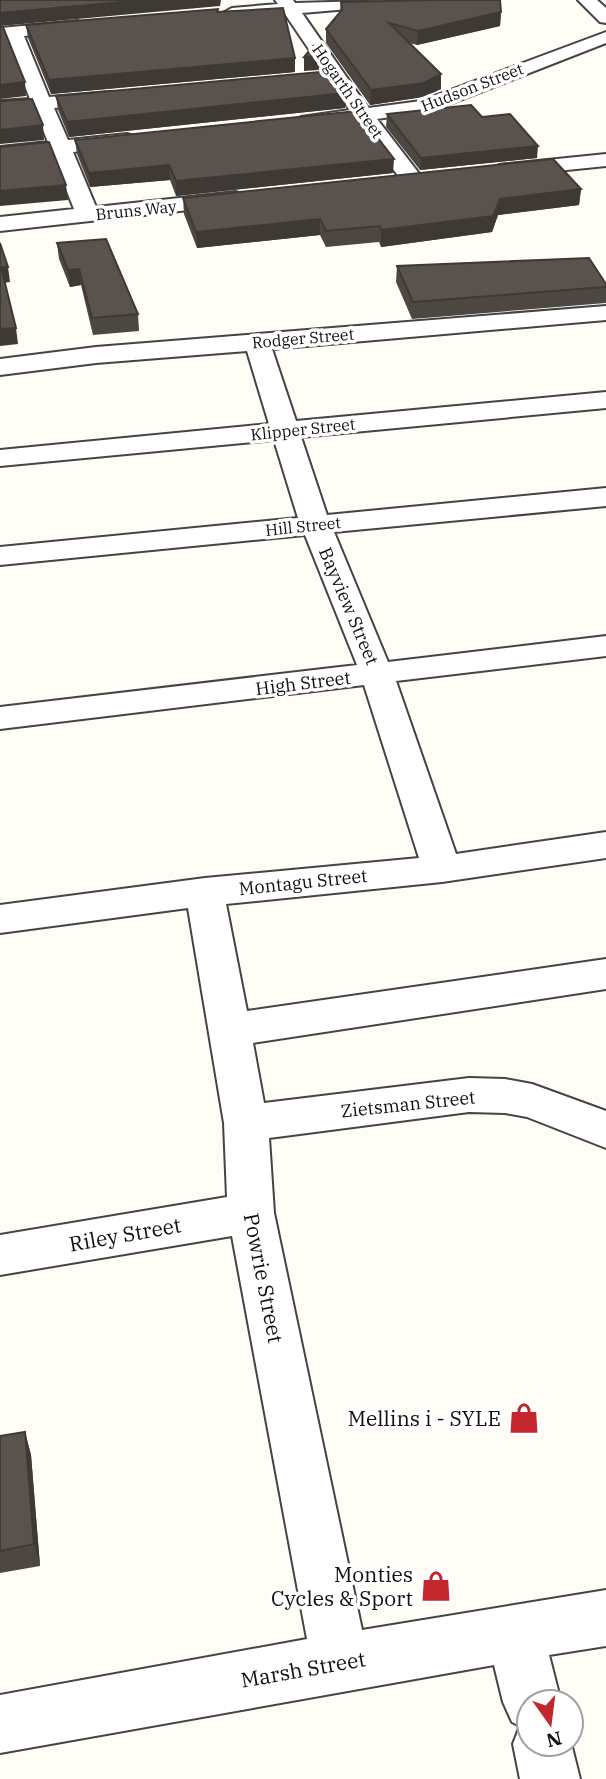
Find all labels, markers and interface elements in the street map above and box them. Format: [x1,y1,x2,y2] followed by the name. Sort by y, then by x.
[308,40,388,142] street label: Hogarth Street
[418,58,526,116] street label: Hudson Street
[94,196,178,224] street label: Bruns Way
[251,324,355,352] street label: Rodger Street
[250,414,357,444] street label: Klipper Street
[264,512,342,540] street label: Hill Street
[314,544,384,668] street label: Bayview Street
[254,666,352,700] street label: High Street
[238,864,368,900] street label: Montagu Street
[340,1085,476,1123] street label: Zietsman Street
[67,1210,183,1258] street label: Riley Street
[238,1211,290,1345] street label: Powrie Street
[507,1401,541,1435] shop icon: Mellins i - SYLE
[348,1404,501,1432] place label: Mellins i - SYLE
[271,1560,413,1612] place label: Monties Cycles & Sport
[419,1569,453,1603] shop icon: Monties Cycles & Sport
[238,1644,368,1694] street label: Marsh Street
[515,1688,585,1758] north arrow
[544,1726,564,1753] text: N

